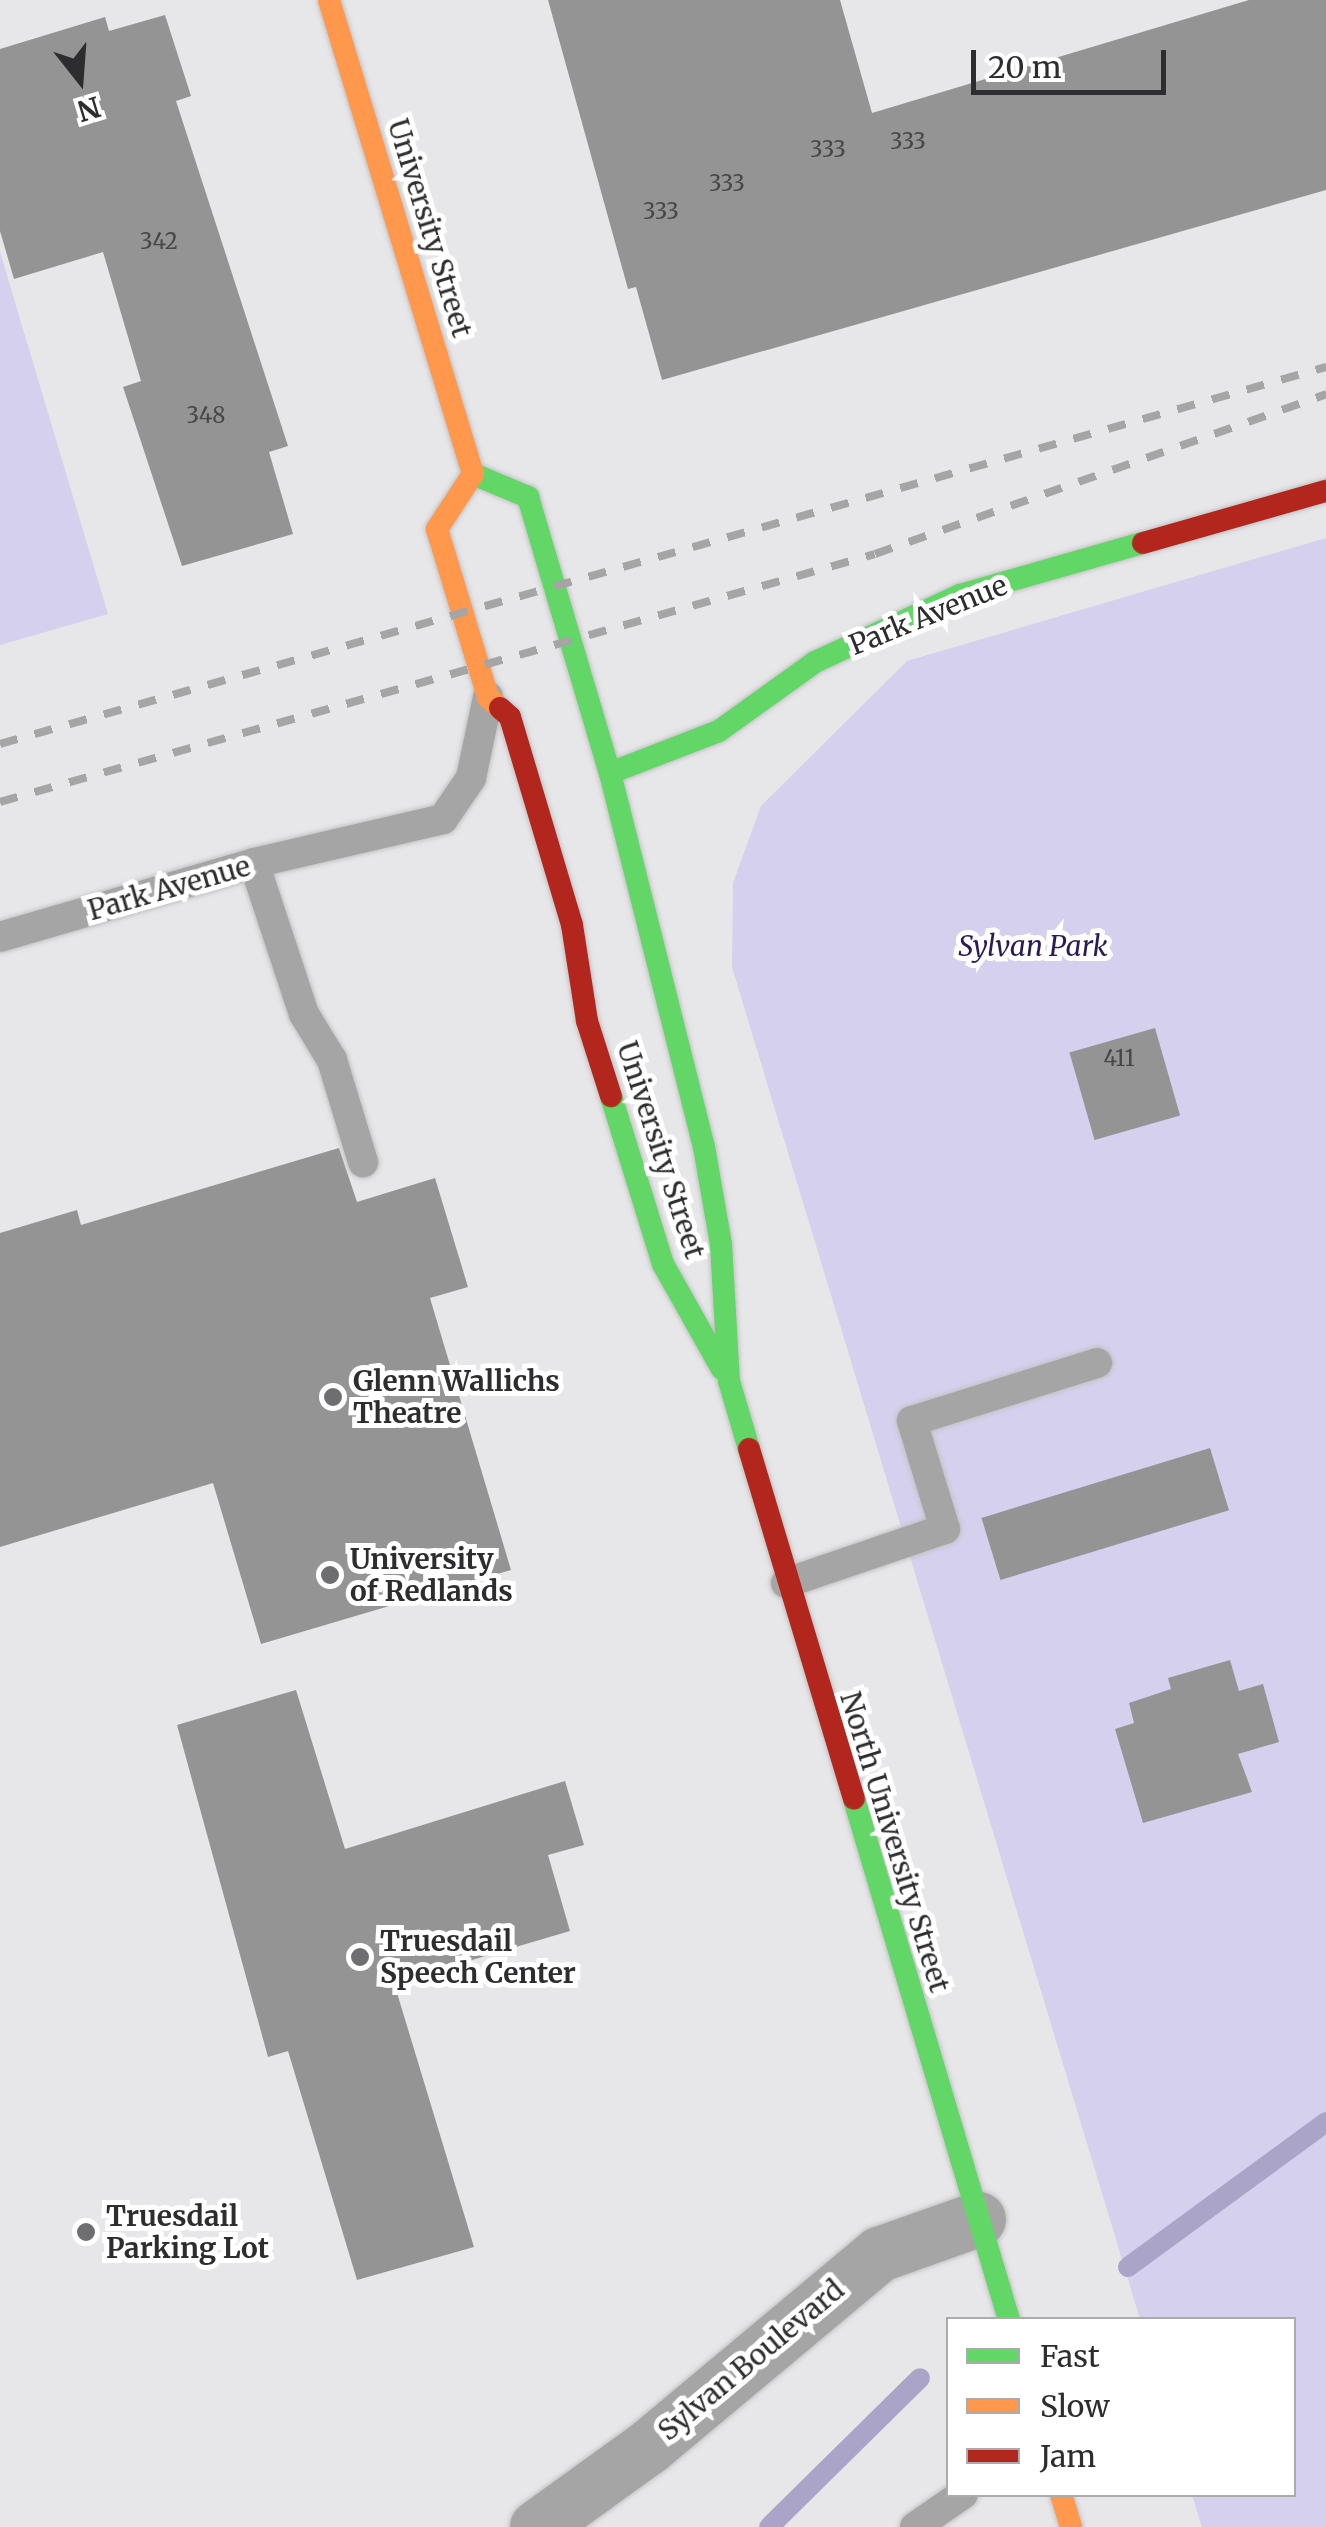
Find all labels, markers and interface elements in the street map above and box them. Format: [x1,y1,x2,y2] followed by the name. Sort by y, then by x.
[30,30,130,130] north arrow
[976,30,1171,92] scale bar
[988,48,1061,86] text: 20 m
[73,88,105,129] text: N
[381,115,479,341] street label: University Street
[890,129,926,155] house number: 333
[810,137,846,163] house number: 333
[709,171,745,197] house number: 333
[643,199,679,225] house number: 333
[140,229,178,255] house number: 342
[187,403,225,429] house number: 348
[844,568,1012,662] street label: Park Avenue
[84,849,254,927] street label: Park Avenue
[958,929,1108,963] park label: Sylvan Park
[610,1037,712,1263] street label: University Street
[1103,1046,1135,1072] house number: 411
[353,1364,560,1430] place label: Glenn Wallichs Theatre
[322,1386,344,1408] marker: Glenn Wallichs Theatre
[350,1542,513,1608] place label: University of Redlands
[319,1564,341,1586] marker: University of Redlands
[833,1688,957,1996] street label: North University Street
[380,1924,576,1990] place label: Truesdail Speech Center
[349,1946,371,1968] marker: Truesdail Speech Center
[106,2199,269,2265] place label: Truesdail Parking Lot
[75,2221,97,2243] marker: Truesdail Parking Lot
[651,2273,851,2447] street label: Sylvan Boulevard
[946,2317,1296,2497] legend
[1040,2337,1100,2375] text: Fast
[1040,2387,1110,2425] text: Slow
[1040,2437,1096,2475] text: Jam

